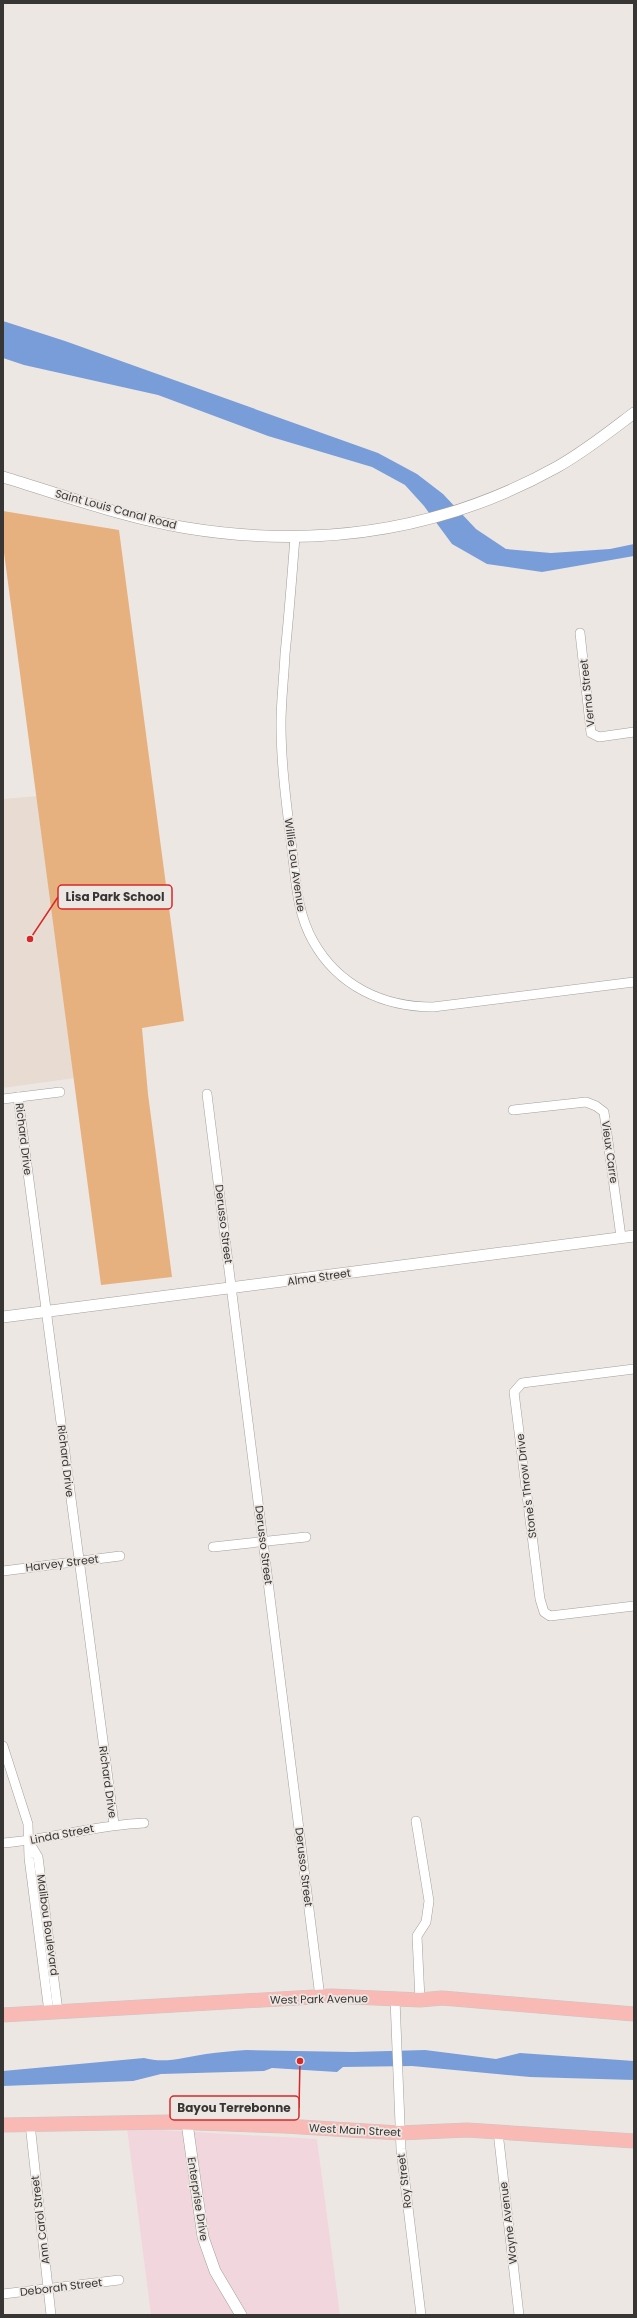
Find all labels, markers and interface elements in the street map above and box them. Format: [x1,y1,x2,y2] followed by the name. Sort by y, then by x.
[53,485,179,533] street label: Saint Louis Canal Road
[575,658,599,728] street label: Verna Street
[281,817,310,913] street label: Willie Lou Avenue
[58,885,172,909] callout: Lisa Park School
[66,888,164,905] text: Lisa Park School
[12,1102,36,1176] street label: Richard Drive
[598,1120,622,1185] street label: Vieux Carre
[211,1184,237,1264] street label: Derusso Street
[286,1265,352,1289] street label: Alma Street
[54,1424,78,1498] street label: Richard Drive
[512,1433,540,1539] street label: Stone's Throw Drive
[251,1505,277,1585] street label: Derusso Street
[25,1551,99,1575] street label: Harvey Street
[95,1745,121,1819] street label: Richard Drive
[29,1820,95,1848] street label: Linda Street
[291,1827,317,1907] street label: Derusso Street
[33,1873,63,1977] street label: Malibou Boulevard
[270,1990,368,2008] street label: West Park Avenue
[170,2096,299,2120] callout: Bayou Terrebonne
[177,2099,291,2116] text: Bayou Terrebonne
[309,2120,401,2140] street label: West Main Street
[393,2153,415,2209] street label: Roy Street
[183,2156,213,2242] street label: Enterprise Drive
[27,2175,53,2265] street label: Ann Carol Street
[495,2181,521,2265] street label: Wayne Avenue
[19,2274,103,2300] street label: Deborah Street

